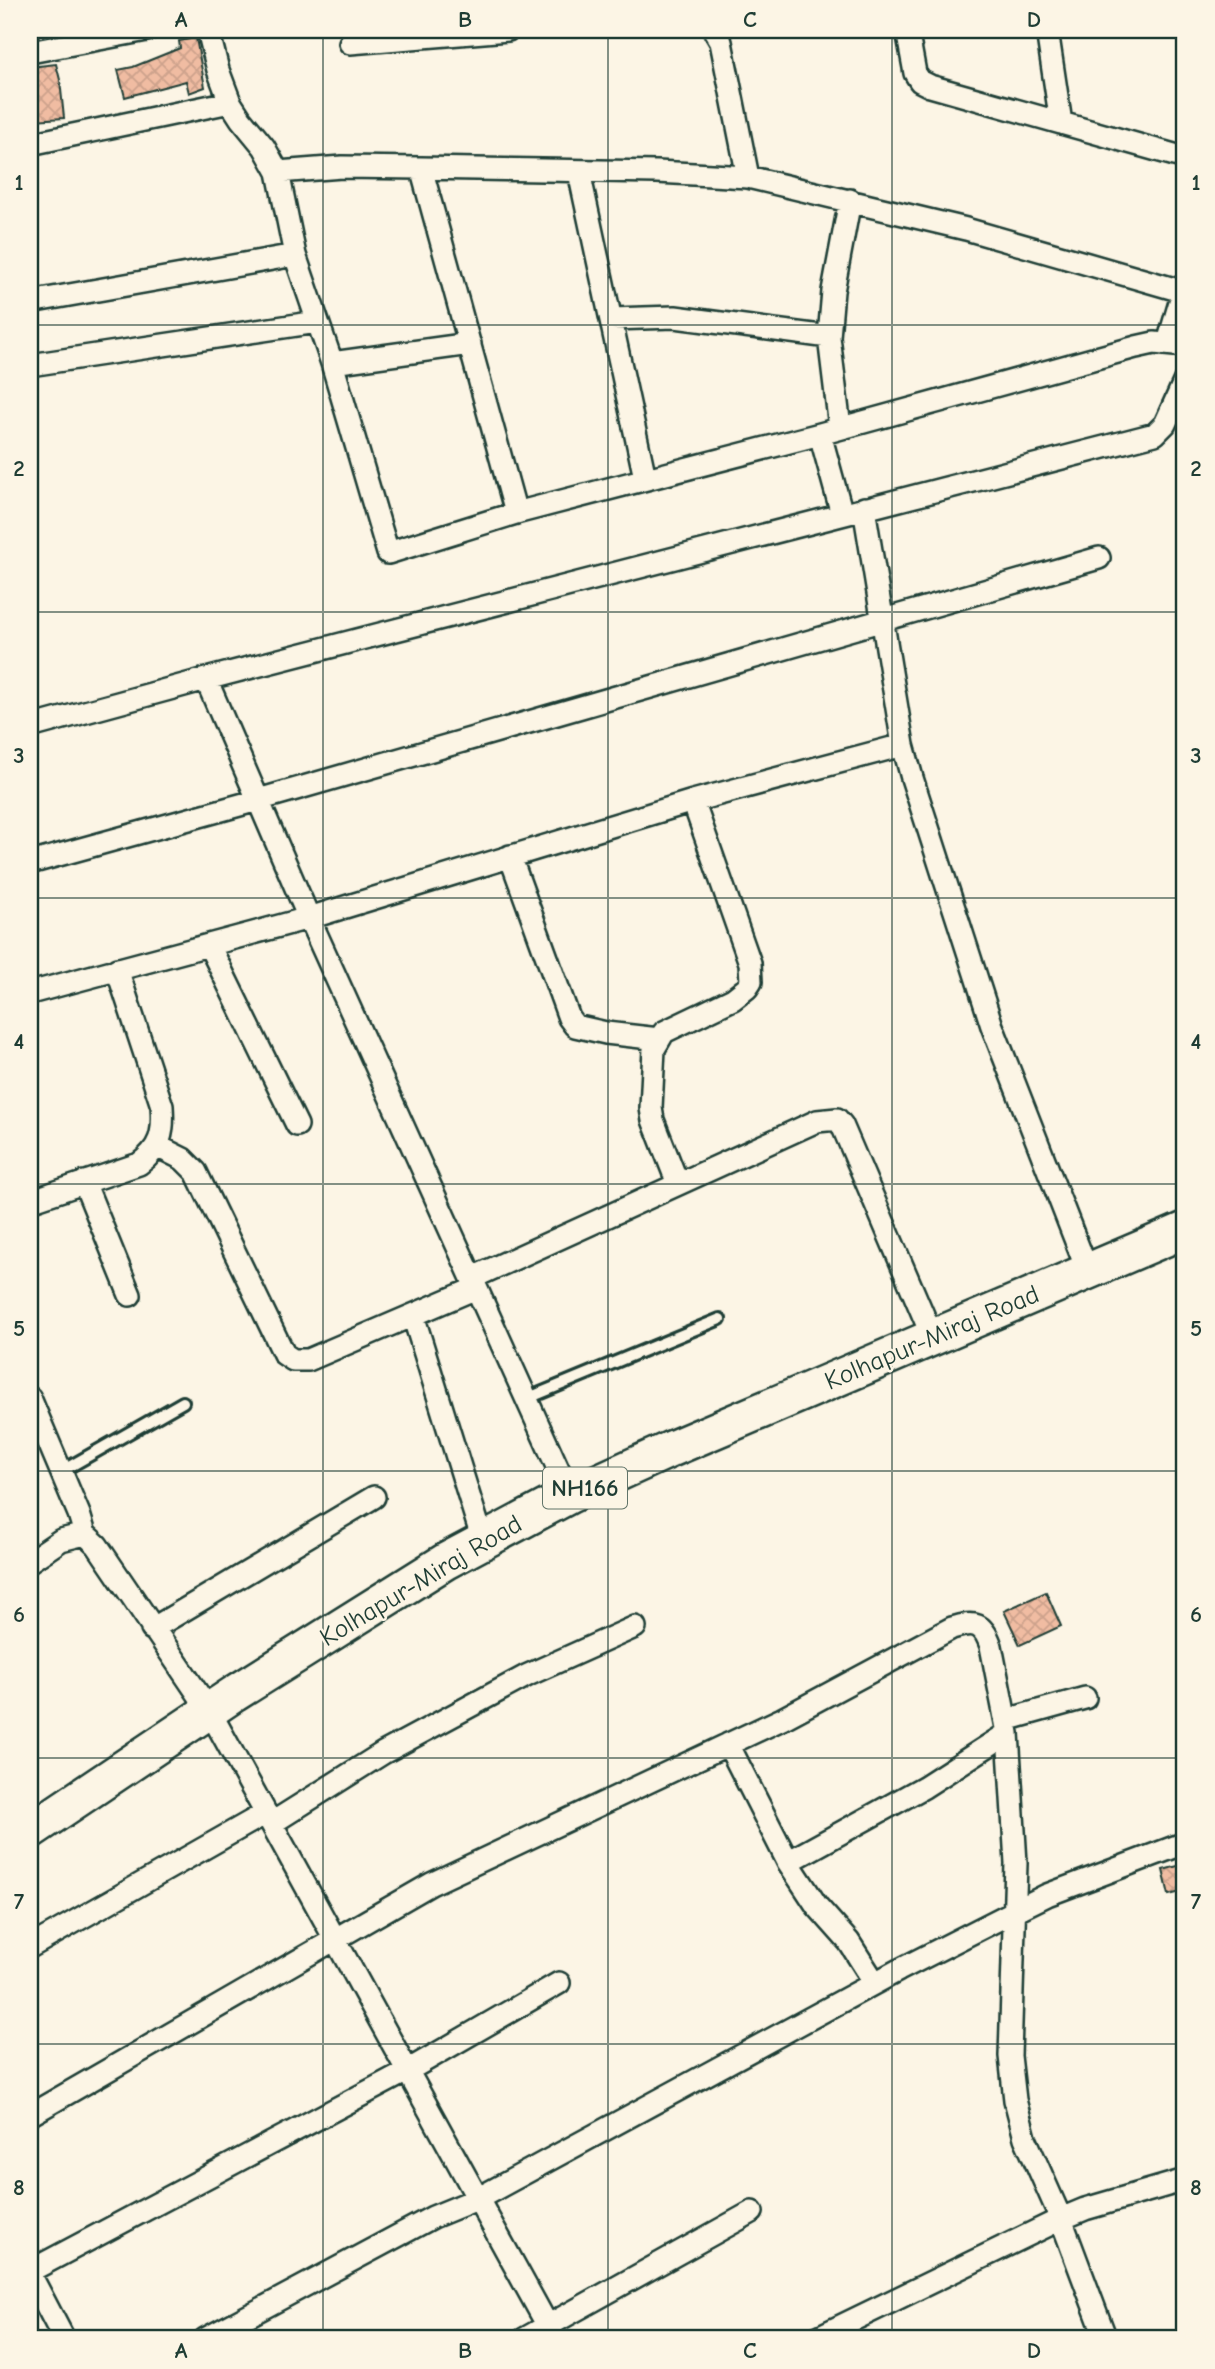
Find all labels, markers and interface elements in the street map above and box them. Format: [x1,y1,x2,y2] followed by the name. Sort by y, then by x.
[175,6,188,33] text: A
[458,6,472,33] text: B
[743,6,757,33] text: C
[1027,6,1041,33] text: D
[14,169,24,196] text: 1
[1191,169,1201,196] text: 1
[13,455,25,482] text: 2
[1190,455,1202,482] text: 2
[13,742,25,769] text: 3
[1190,742,1202,769] text: 3
[14,1028,25,1055] text: 4
[1191,1028,1202,1055] text: 4
[820,1279,1044,1397] street label: Kolhapur-Miraj Road
[13,1315,25,1342] text: 5
[1190,1315,1202,1342] text: 5
[543,1468,627,1508] road number: NH166
[315,1509,527,1653] street label: Kolhapur-Miraj Road
[13,1601,25,1628] text: 6
[1190,1601,1202,1628] text: 6
[14,1888,25,1915] text: 7
[1191,1888,1202,1915] text: 7
[13,2174,25,2201] text: 8
[1190,2174,1202,2201] text: 8
[175,2337,188,2364] text: A
[458,2337,472,2364] text: B
[743,2337,757,2364] text: C
[1027,2337,1041,2364] text: D

